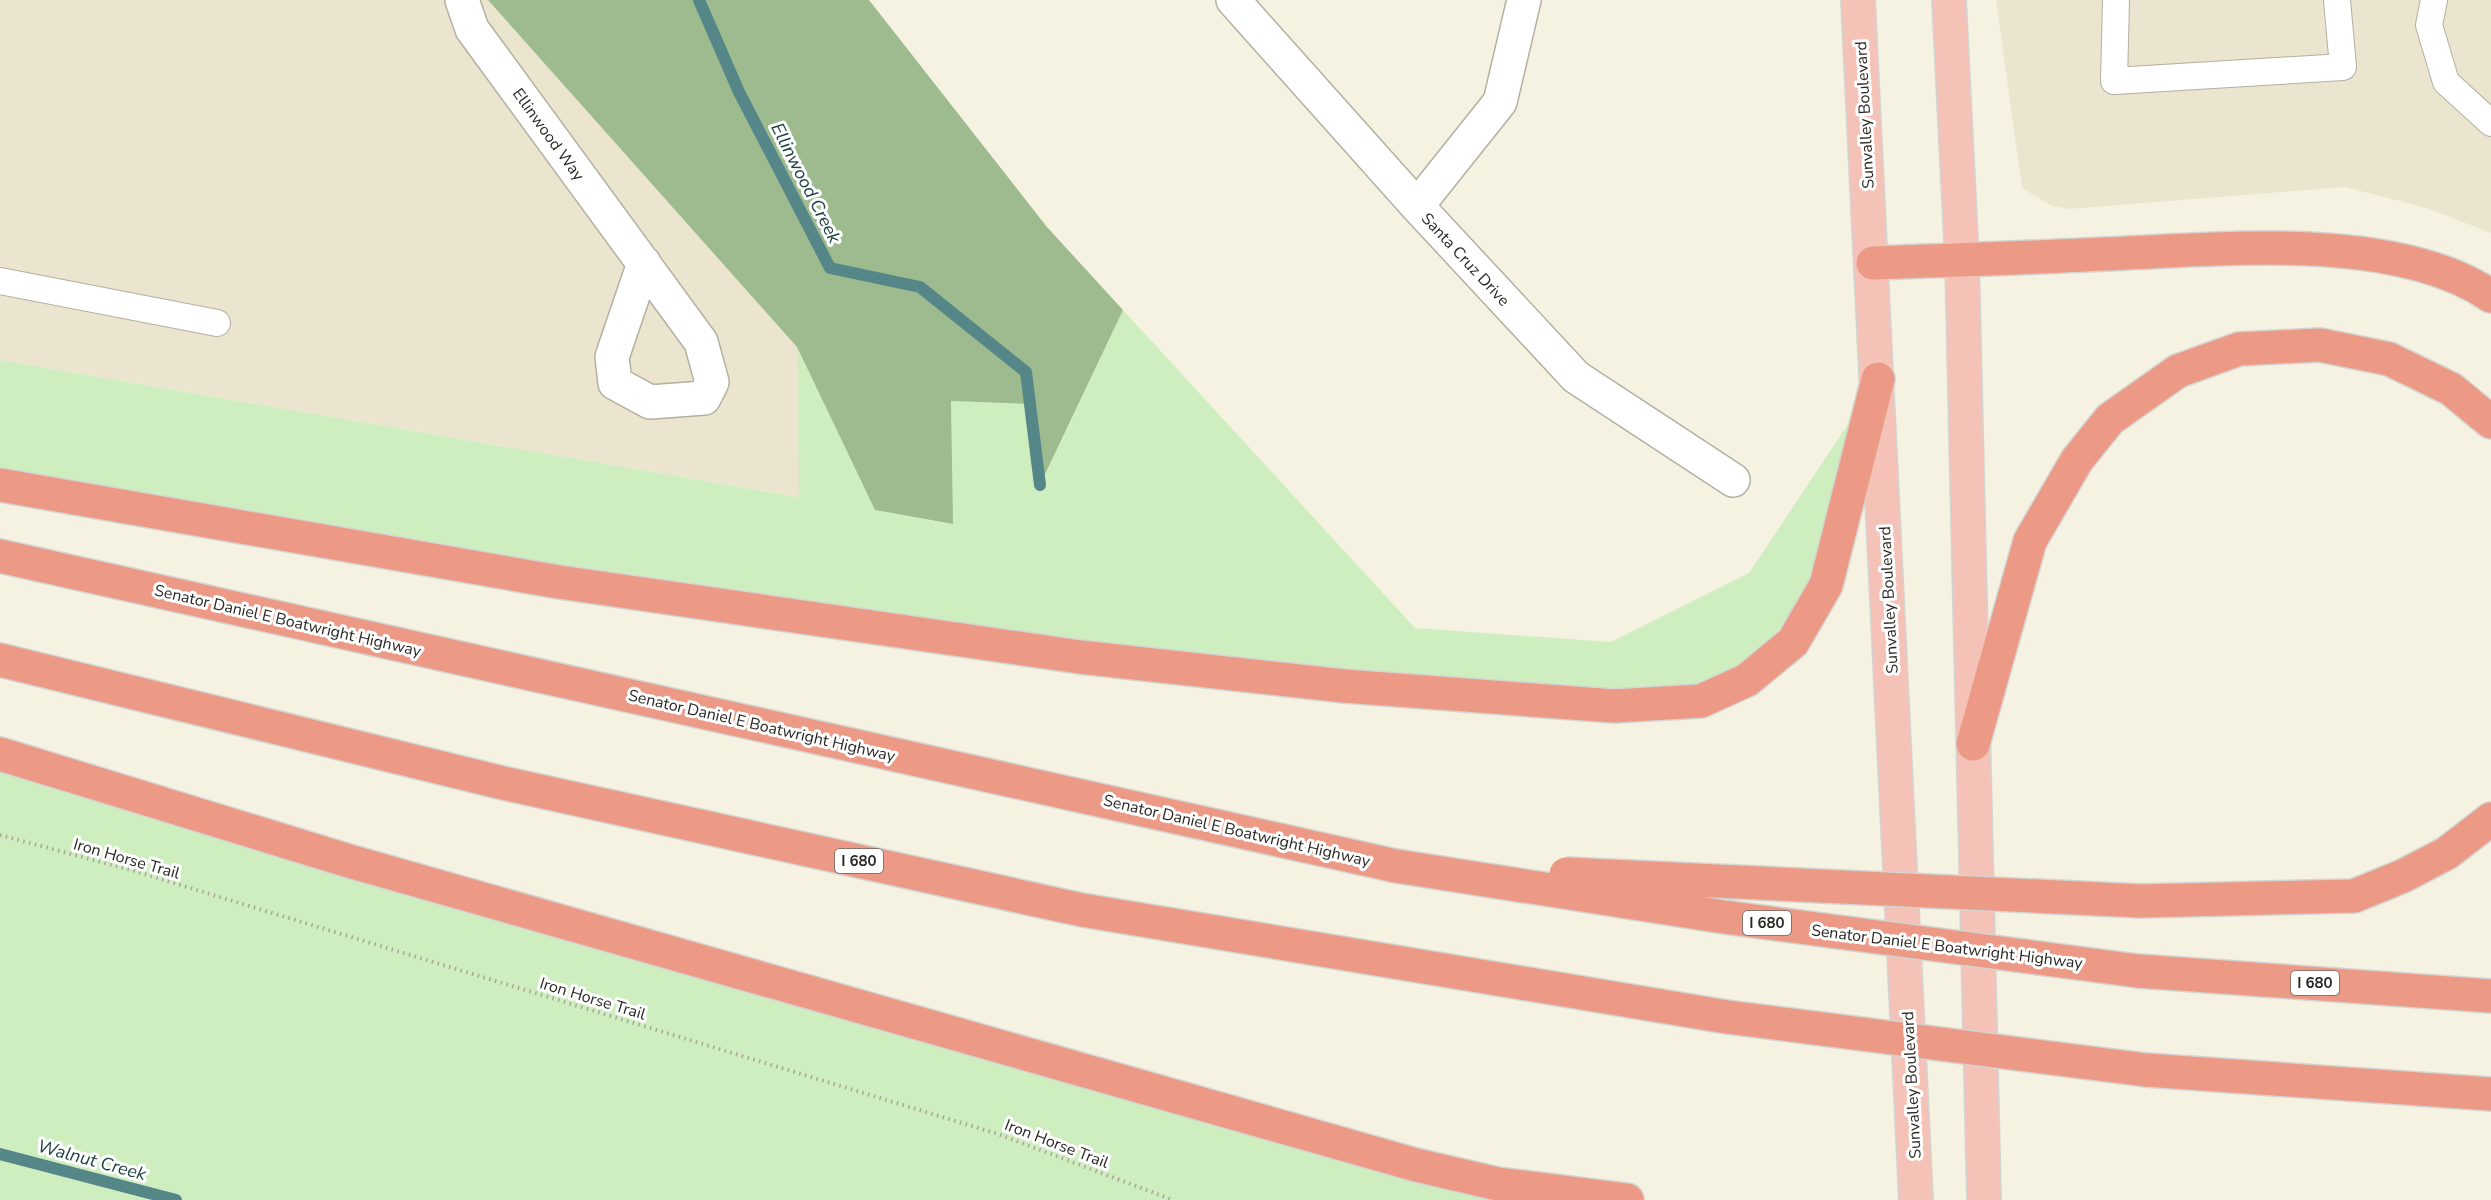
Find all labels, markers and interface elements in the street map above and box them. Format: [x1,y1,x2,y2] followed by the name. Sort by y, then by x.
[1850,41,1880,189] street label: Sunvalley Boulevard
[507,84,590,186] street label: Ellinwood Way
[765,119,847,248] water label: Ellinwood Creek
[1416,208,1514,311] street label: Santa Cruz Drive
[1874,526,1904,674] street label: Sunvalley Boulevard
[152,580,424,663] street label: Senator Daniel E Boatwright Highway
[626,685,898,768] street label: Senator Daniel E Boatwright Highway
[1101,790,1373,873] street label: Senator Daniel E Boatwright Highway
[71,833,183,885] street label: Iron Horse Trail
[835,849,883,873] road number: I 680
[1743,911,1791,935] road number: I 680
[1810,919,2085,975] street label: Senator Daniel E Boatwright Highway
[2291,971,2339,995] road number: I 680
[537,972,649,1026] street label: Iron Horse Trail
[1897,1011,1927,1159] street label: Sunvalley Boulevard
[1001,1114,1112,1174] street label: Iron Horse Trail
[35,1134,150,1186] water label: Walnut Creek

